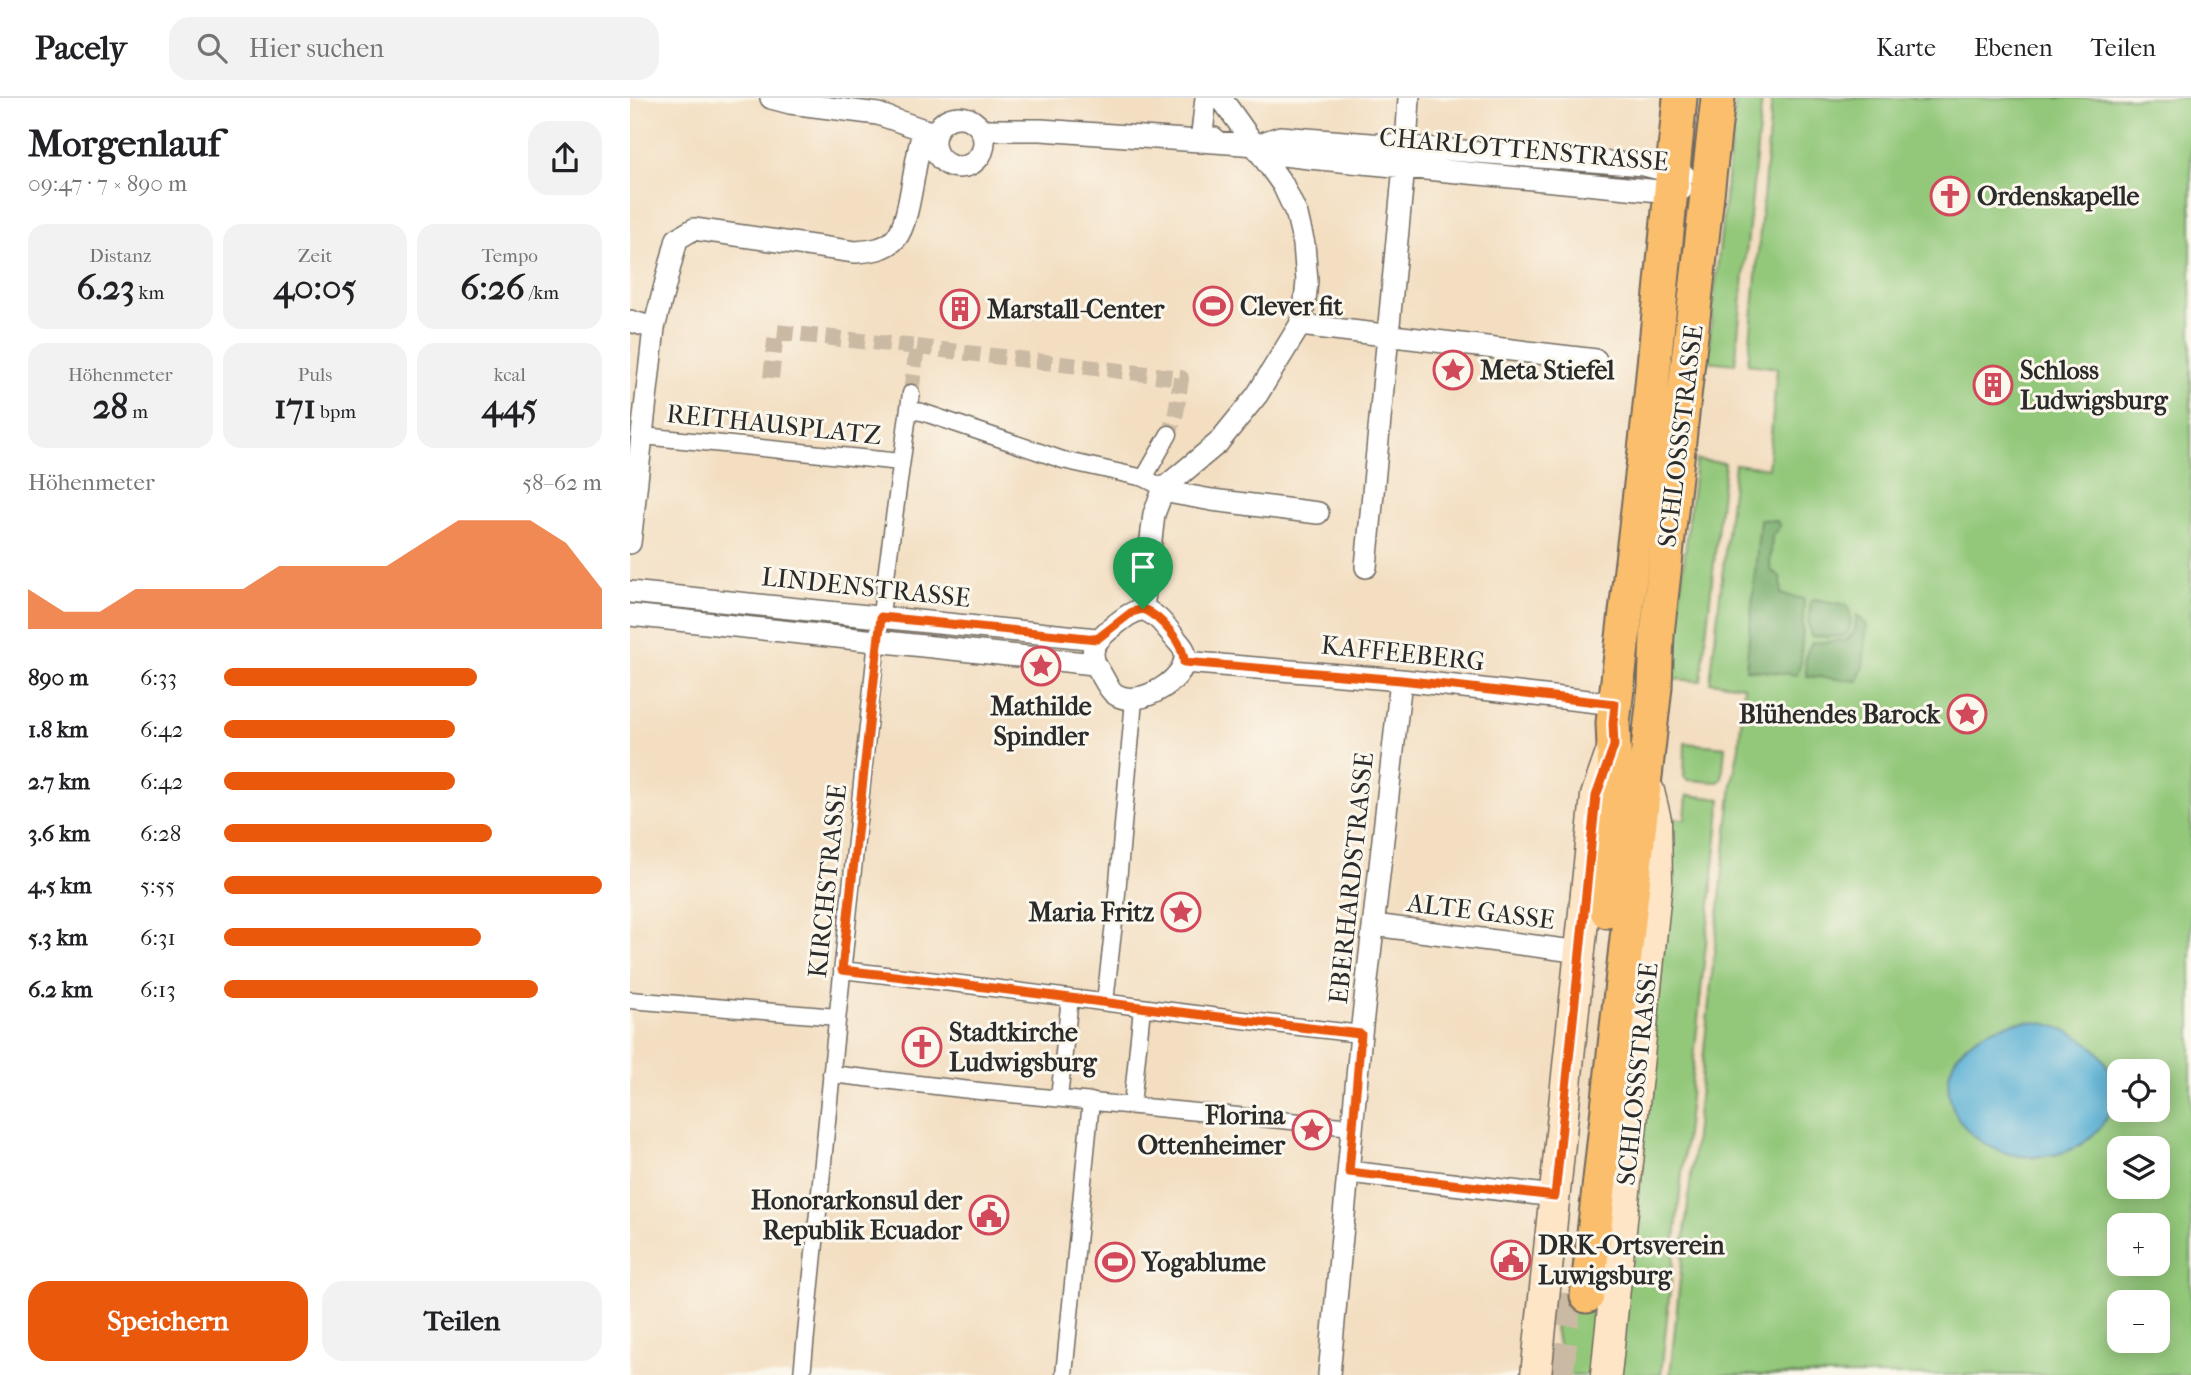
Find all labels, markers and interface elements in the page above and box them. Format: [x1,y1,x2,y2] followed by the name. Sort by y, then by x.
[169,17,659,80] search box
[35,29,127,68] text: Pacely
[193,29,231,67] icon: search
[249,33,384,64] text: Hier suchen
[1876,34,1936,62] text: Karte
[1974,34,2053,62] text: Ebenen
[2091,34,2156,62] text: Teilen
[28,121,221,166] text: Morgenlauf
[528,121,602,195] button: share
[1378,121,1670,178] street label: CHARLOTTENSTRASSE
[28,170,187,197] text: 09:47 · 7 × 890 m
[1929,175,1971,217] church icon: Ordenskapelle
[1977,181,2139,212] place label: Ordenskapelle
[89,245,151,267] text: Distanz
[298,245,332,267] text: Zeit
[481,245,538,267] text: Tempo
[76,267,135,308] text: 6.23
[274,267,356,308] text: 40:05
[460,267,525,308] text: 6:26
[135,282,164,304] text: km
[525,282,559,304] text: /km
[1192,285,1234,327] sports icon: Clever fit
[939,288,981,330] building icon: Marstall-Center
[1240,291,1344,322] place label: Clever fit
[987,294,1165,325] place label: Marstall-Center
[1651,323,1710,549] street label: SCHLOSSSTRASSE
[1432,349,1474,391] place icon: Meta Stiefel
[1480,355,1615,386] place label: Meta Stiefel
[2020,355,2169,416] place label: Schloss Ludwigsburg
[68,364,173,386] text: Höhenmeter
[298,364,332,386] text: Puls
[494,364,526,386] text: kcal
[1972,364,2014,406] building icon: Schloss Ludwigsburg
[93,386,128,427] text: 28
[274,386,316,427] text: 171
[482,386,538,427] text: 445
[665,398,883,451] street label: REITHAUSPLATZ
[128,401,148,423] text: m
[316,401,356,423] text: bpm
[28,469,155,496] text: Höhenmeter
[522,469,602,496] text: 58–62 m
[1113,537,1173,609] pin
[1124,548,1162,586] icon: arrive
[760,561,972,614] street label: LINDENSTRASSE
[1320,629,1486,678] street label: KAFFEEBERG
[1020,645,1062,687] place icon: Mathilde Spindler
[28,664,88,691] text: 890 m
[140,664,177,691] text: 6:33
[990,691,1092,752] place label: Mathilde Spindler
[1946,693,1988,735] place icon: Blühendes Barock
[1739,699,1942,730] place label: Blühendes Barock
[28,716,88,743] text: 1.8 km
[140,716,183,743] text: 6:42
[1323,751,1380,1005] street label: EBERHARDSTRASSE
[28,768,90,795] text: 2.7 km
[140,768,183,795] text: 6:42
[802,783,853,979] street label: KIRCHSTRASSE
[28,820,90,847] text: 3.6 km
[140,820,181,847] text: 6:28
[28,872,92,899] text: 4.5 km
[140,872,175,899] text: 5:55
[1404,887,1557,936] street label: ALTE GASSE
[1160,891,1202,933] place icon: Maria Fritz
[1029,897,1154,928] place label: Maria Fritz
[28,924,88,951] text: 5.3 km
[140,924,176,951] text: 6:31
[1610,961,1665,1187] street label: SCHLOSSSTRASSE
[28,976,93,1003] text: 6.2 km
[140,976,176,1003] text: 6:13
[949,1017,1098,1078] place label: Stadtkirche Ludwigsburg
[901,1026,943,1068] church icon: Stadtkirche Ludwigsburg
[2107,1059,2170,1353] map controls
[2107,1059,2170,1122] button: locate
[1137,1100,1286,1161] place label: Florina Ottenheimer
[1291,1109,1333,1151] place icon: Florina Ottenheimer
[2107,1136,2170,1199] button: layers
[751,1185,963,1246] place label: Honorarkonsul der Republik Ecuador
[968,1194,1010,1236] public building icon: Honorarkonsul der Republik Ecuador
[2107,1213,2170,1276] button: +
[1538,1230,1726,1291] place label: DRK-Ortsverein Luwigsburg
[1490,1239,1532,1281] public building icon: DRK-Ortsverein Luwigsburg
[1094,1241,1136,1283] sports icon: Yogablume
[1140,1247,1266,1278] place label: Yogablume
[28,1281,308,1361] button: Speichern
[322,1281,602,1361] button: Teilen
[2107,1290,2170,1353] button: −

